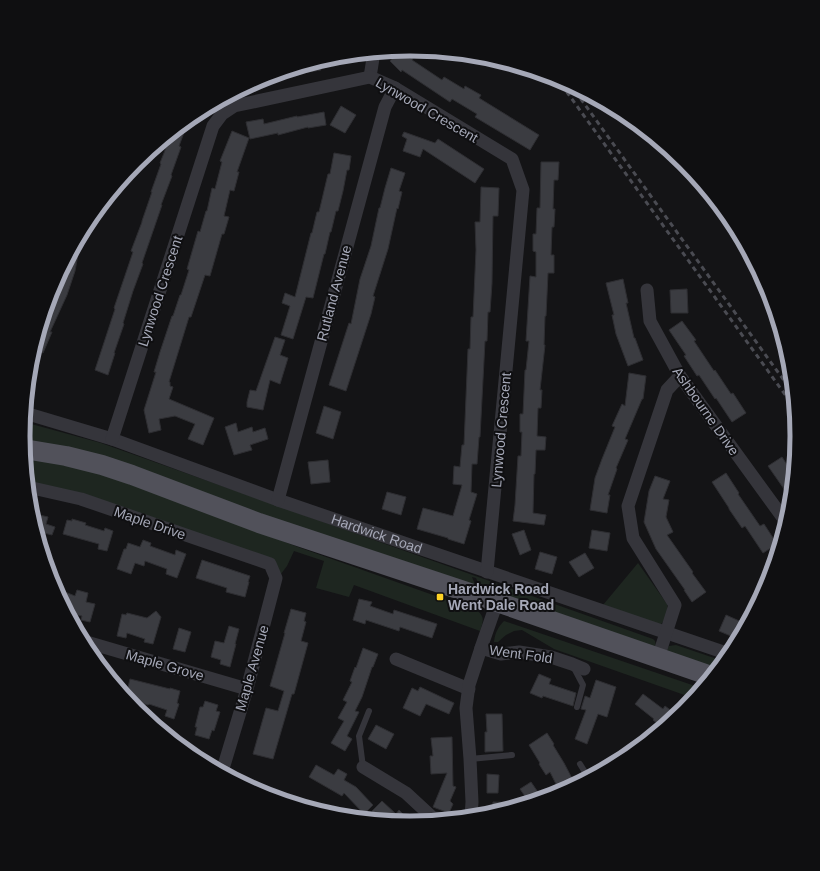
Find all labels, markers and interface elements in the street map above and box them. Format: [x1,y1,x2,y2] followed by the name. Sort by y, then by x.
[373,74,481,146] street label: Lynwood Crescent
[135,234,185,348] street label: Lynwood Crescent
[314,243,355,343] street label: Rutland Avenue
[670,364,743,458] street label: Ashbourne Drive
[488,372,514,488] street label: Lynwood Crescent
[112,503,188,543] street label: Maple Drive
[329,511,424,557] street label: Hardwick Road
[448,581,554,613] place label: Hardwick Road Went Dale Road
[435,592,445,602] marker: Hardwick Road Went Dale Road
[232,623,272,713] street label: Maple Avenue
[488,642,554,666] street label: Went Fold
[124,646,206,684] street label: Maple Grove

